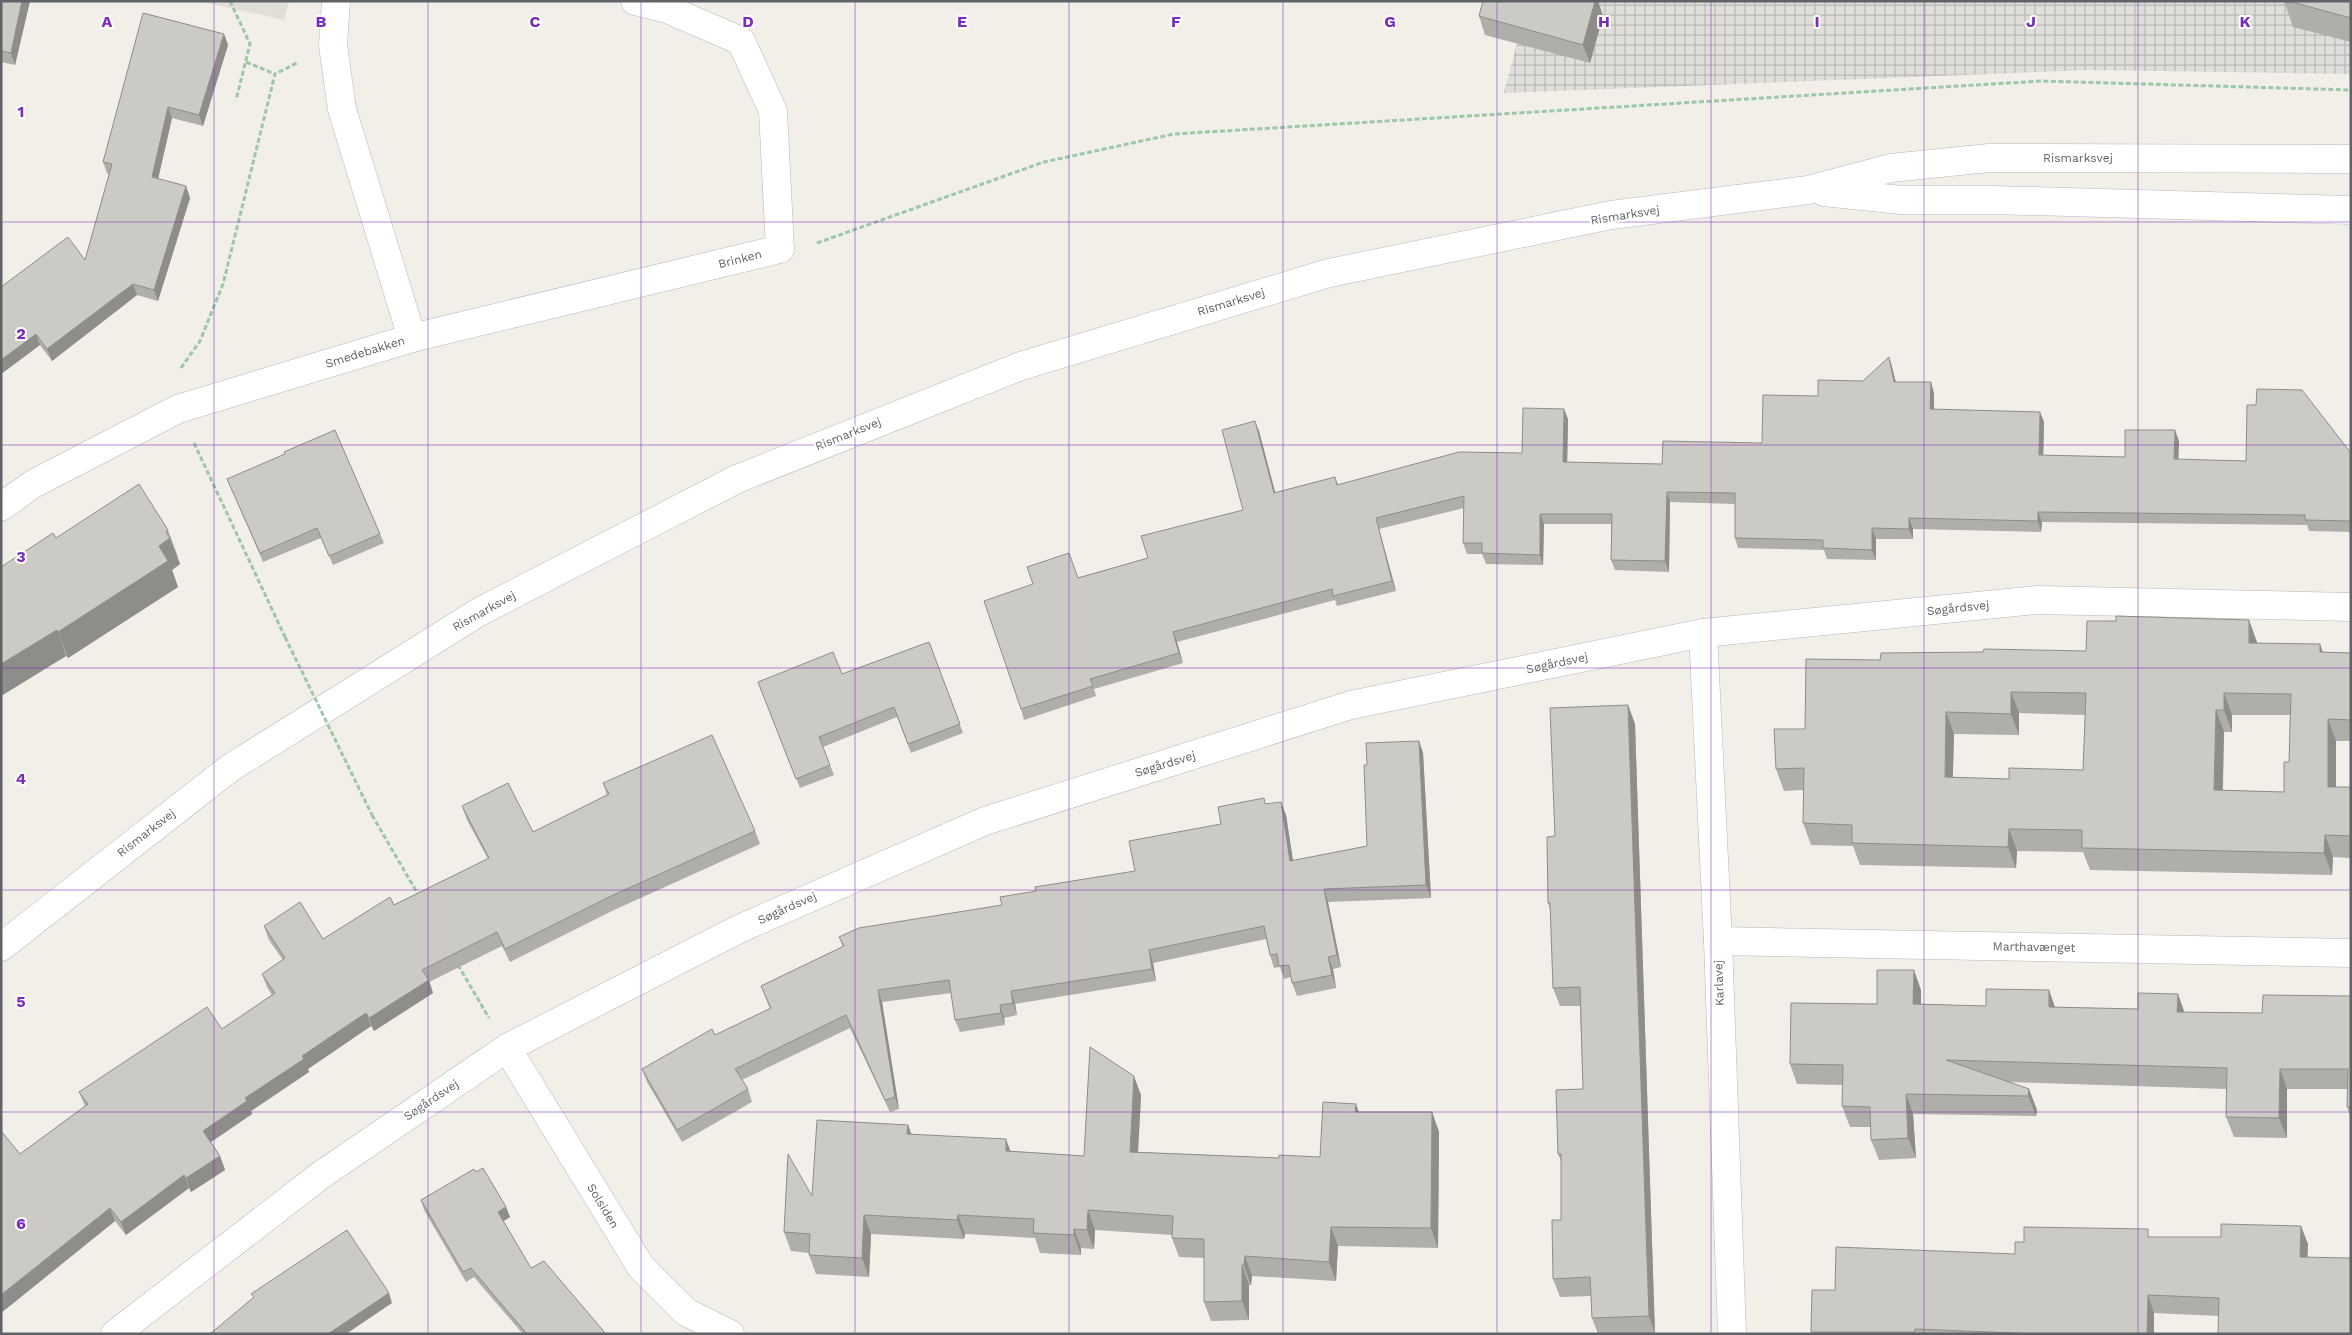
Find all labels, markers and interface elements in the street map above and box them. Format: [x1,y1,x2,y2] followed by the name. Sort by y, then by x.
[102,12,113,31] text: A
[316,12,327,31] text: B
[530,12,541,31] text: C
[742,12,754,31] text: D
[957,12,967,31] text: E
[1171,12,1181,31] text: F
[1384,12,1396,31] text: G
[1598,12,1610,31] text: H
[1814,12,1820,31] text: I
[2026,12,2036,31] text: J
[2239,12,2251,31] text: K
[18,102,24,121] text: 1
[2043,151,2113,165] street label: Rismarksvej
[1589,203,1661,227] street label: Rismarksvej
[717,247,763,271] street label: Brinken
[1196,285,1266,319] street label: Rismarksvej
[16,324,26,343] text: 2
[323,333,407,371] street label: Smedebakken
[813,414,883,454] street label: Rismarksvej
[16,547,26,566] text: 3
[450,588,518,634] street label: Rismarksvej
[1926,598,1990,618] street label: Søgårdsvej
[1525,650,1589,676] street label: Søgårdsvej
[1133,748,1197,780] street label: Søgårdsvej
[16,769,26,788] text: 4
[114,806,178,860] street label: Rismarksvej
[755,889,819,927] street label: Søgårdsvej
[1992,939,2076,955] street label: Marthavænget
[1711,960,1727,1006] street label: Karlavej
[16,992,26,1011] text: 5
[401,1077,461,1123] street label: Søgårdsvej
[584,1181,622,1231] street label: Solsiden
[16,1214,26,1233] text: 6

